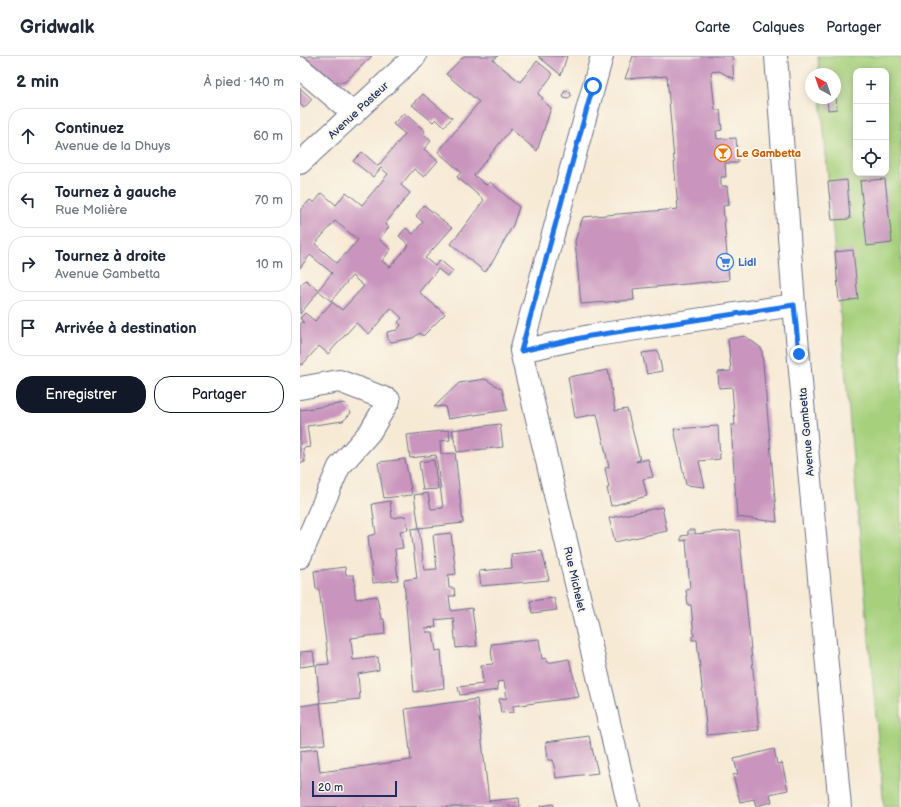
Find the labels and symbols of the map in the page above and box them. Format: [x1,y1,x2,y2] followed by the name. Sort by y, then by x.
[805,68,841,104] north arrow
[584,77,602,95] route start
[325,78,392,142] street label: Avenue Pasteur
[713,143,733,163] bar icon: Le Gambetta
[736,147,801,160] place label: Le Gambetta
[715,252,735,272] supermarket icon: Lidl
[738,256,756,269] place label: Lidl
[790,345,808,363] route end
[796,387,817,477] street label: Avenue Gambetta
[561,545,588,613] street label: Rue Michelet
[312,779,397,798] scale bar

